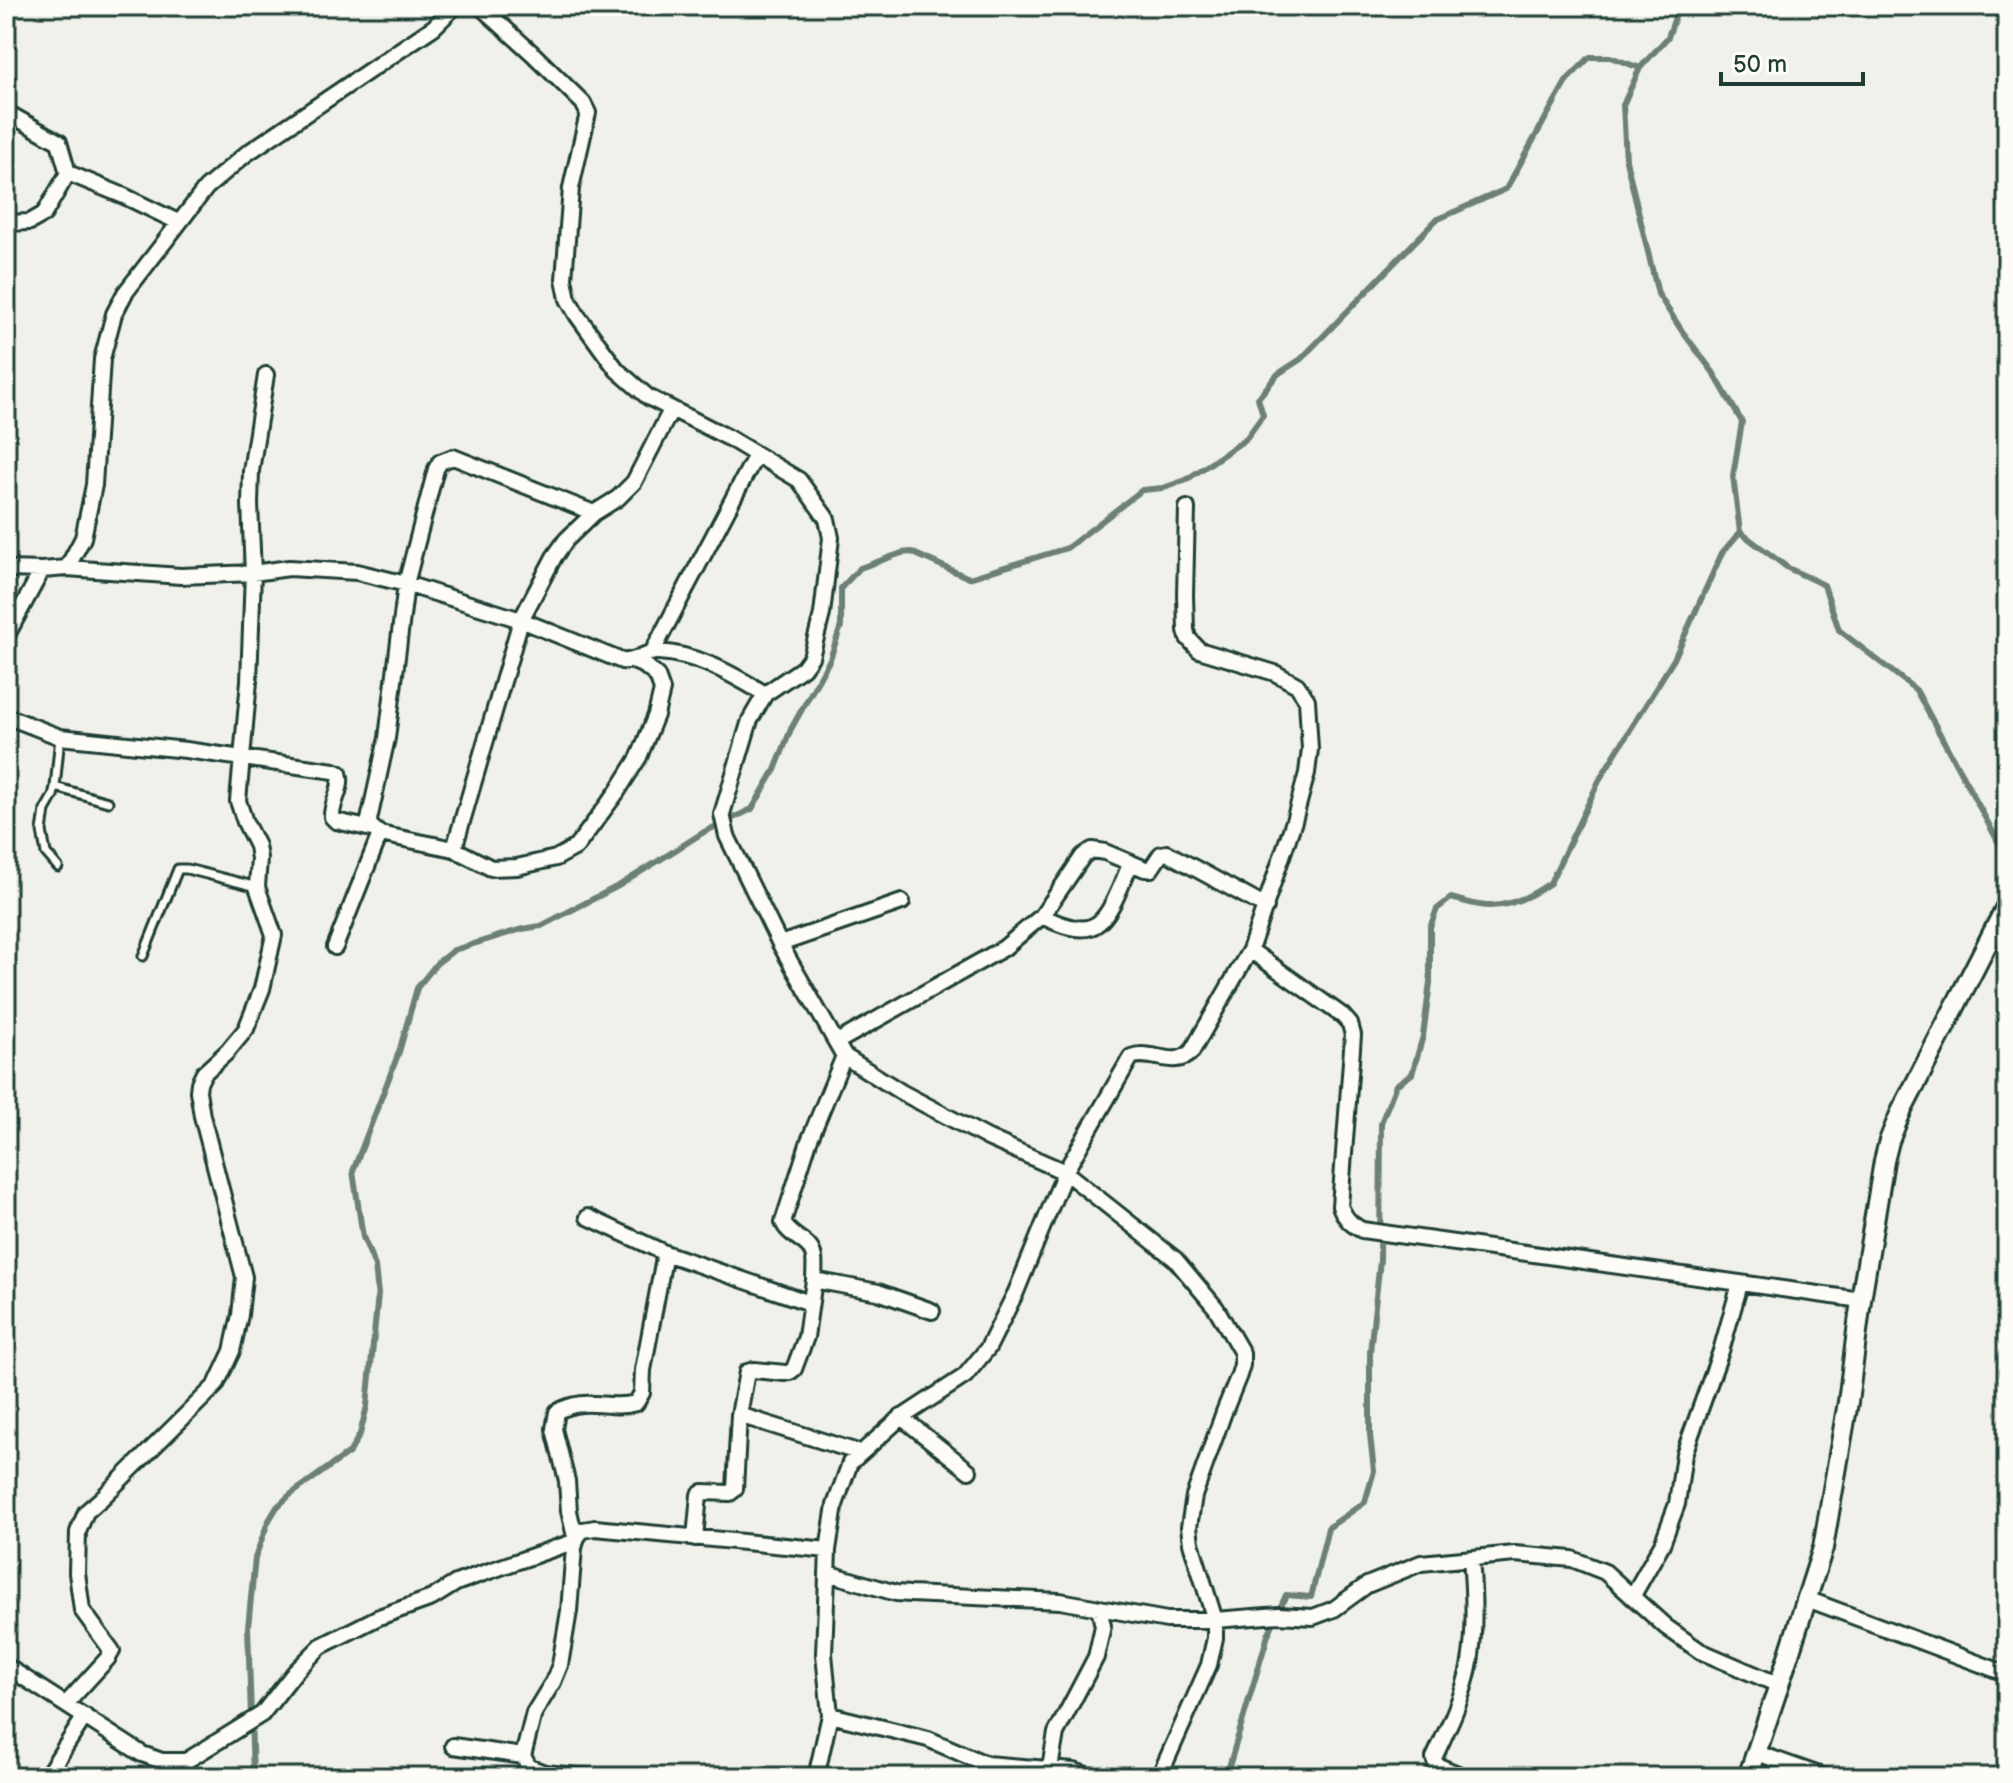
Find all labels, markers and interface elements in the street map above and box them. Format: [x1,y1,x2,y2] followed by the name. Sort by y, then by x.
[1721,36,1863,86] scale bar
[1733,50,1787,79] text: 50 m

